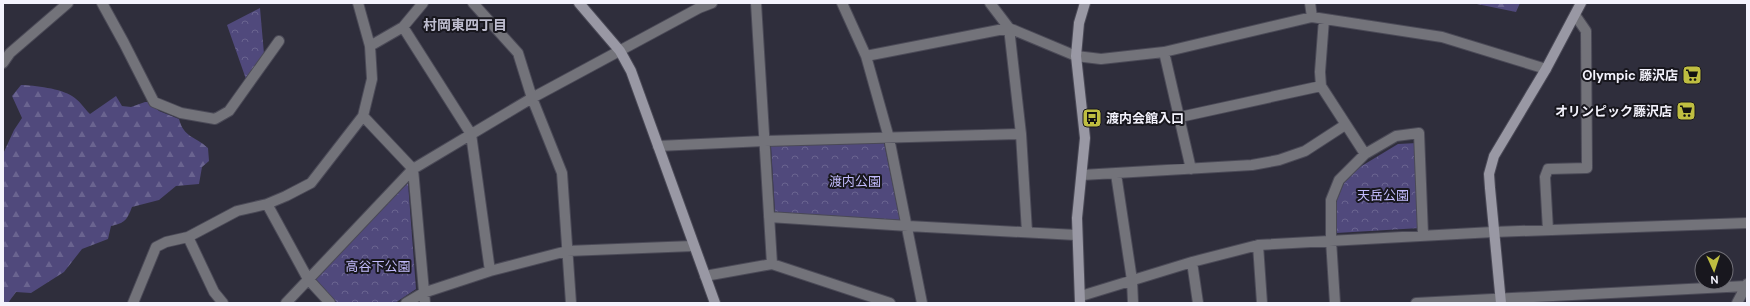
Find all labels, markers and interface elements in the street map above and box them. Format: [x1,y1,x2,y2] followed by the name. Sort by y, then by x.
[423,16,507,34] district label: 村岡東四丁目
[1681,64,1703,86] supermarket icon: Olympic 藤沢店
[1582,67,1678,84] place label: Olympic 藤沢店
[1675,100,1697,122] supermarket icon: オリンピック藤沢店
[1555,103,1672,120] place label: オリンピック藤沢店
[1081,107,1103,129] bus stop icon: 渡内会館入口
[1106,110,1184,127] place label: 渡内会館入口
[829,173,881,190] park label: 渡内公園
[1357,187,1409,204] park label: 天岳公園
[1694,250,1734,290] north arrow
[345,258,411,275] park label: 高谷下公園
[1710,273,1719,287] text: N

